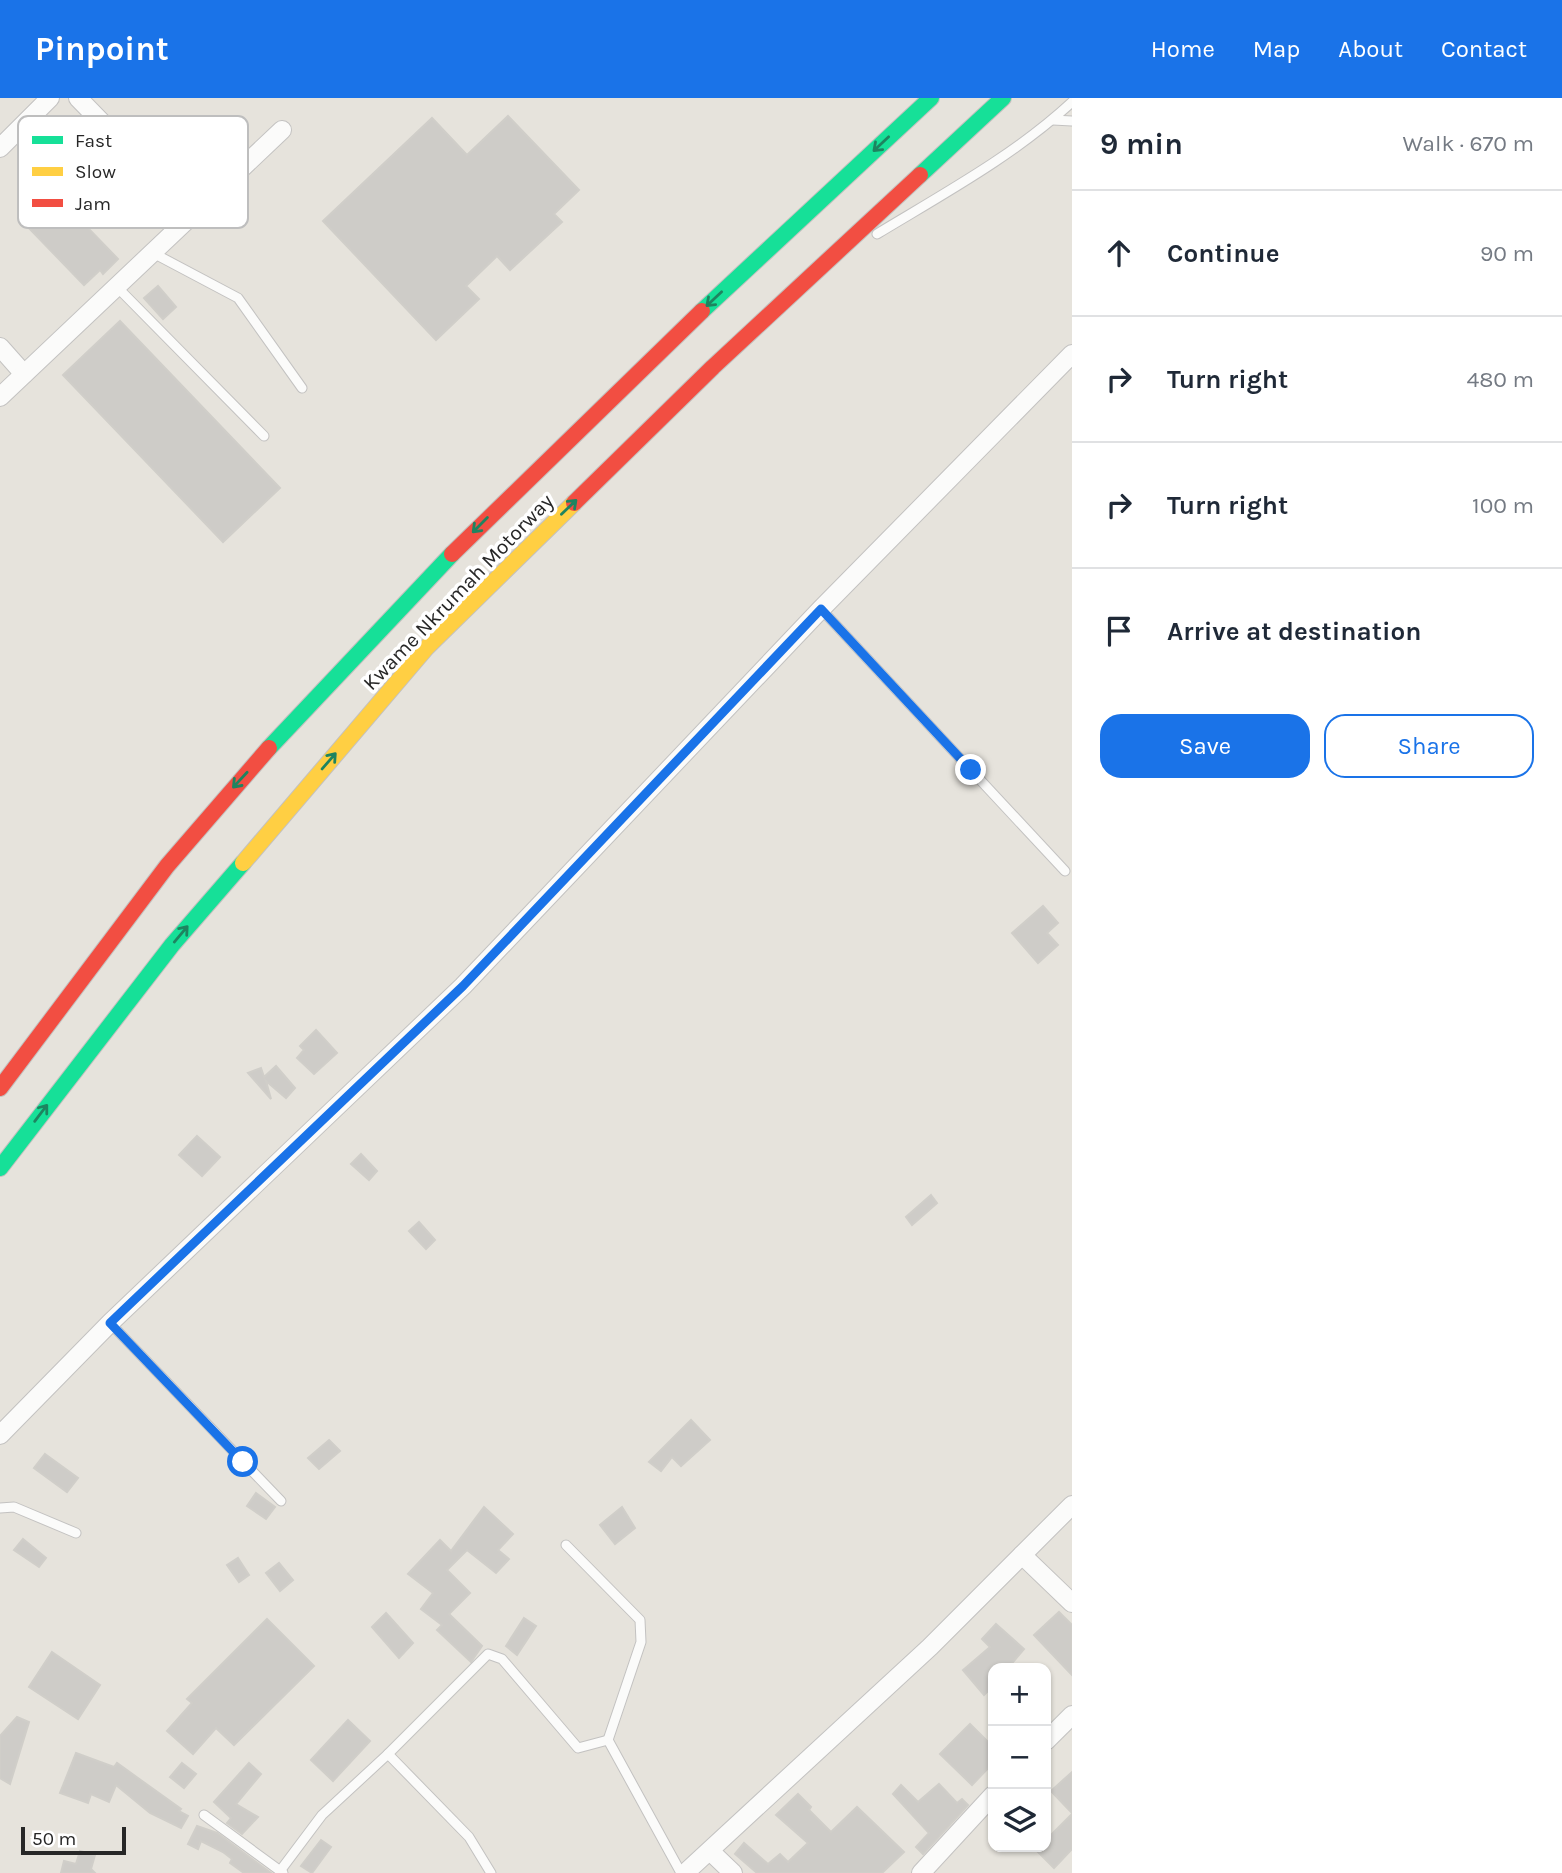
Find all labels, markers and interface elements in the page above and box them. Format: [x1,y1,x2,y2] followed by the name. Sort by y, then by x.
[35,30,169,68] text: Pinpoint
[1151,35,1215,63] text: Home
[1253,35,1300,63] text: Map
[1338,35,1403,63] text: About
[1441,35,1527,63] text: Contact
[18,116,248,228] legend
[1100,126,1183,162] text: 9 min
[75,130,112,152] text: Fast
[1402,130,1534,157] text: Walk · 670 m
[873,136,890,153] one-way arrow
[75,161,116,183] text: Slow
[75,193,111,215] text: Jam
[1100,234,1138,272] icon: ahead
[1167,238,1279,269] text: Continue
[1480,240,1534,267] text: 90 m
[706,291,723,308] one-way arrow
[1100,360,1138,398] icon: right
[1167,364,1288,395] text: Turn right
[1466,366,1534,393] text: 480 m
[1100,486,1138,524] icon: right
[358,489,558,695] street label: Kwame Nkrumah Motorway
[1167,490,1288,521] text: Turn right
[1472,492,1534,519] text: 100 m
[560,499,577,516] one-way arrow
[471,516,488,533] one-way arrow
[1100,612,1138,650] icon: arrive
[1167,616,1421,647] text: Arrive at destination
[1100,714,1310,778] button: Save
[1324,714,1534,778] button: Share
[321,752,337,770] one-way arrow
[955,754,986,785] route end
[232,771,248,789] one-way arrow
[173,925,189,943] one-way arrow
[33,1104,48,1123] one-way arrow
[227,1446,258,1477] route start
[988,1663,1051,1852] map controls
[988,1663,1051,1726] button: +
[988,1726,1051,1789] button: −
[988,1789,1051,1852] button: layers
[21,1824,126,1856] scale bar
[32,1828,76,1850] text: 50 m

